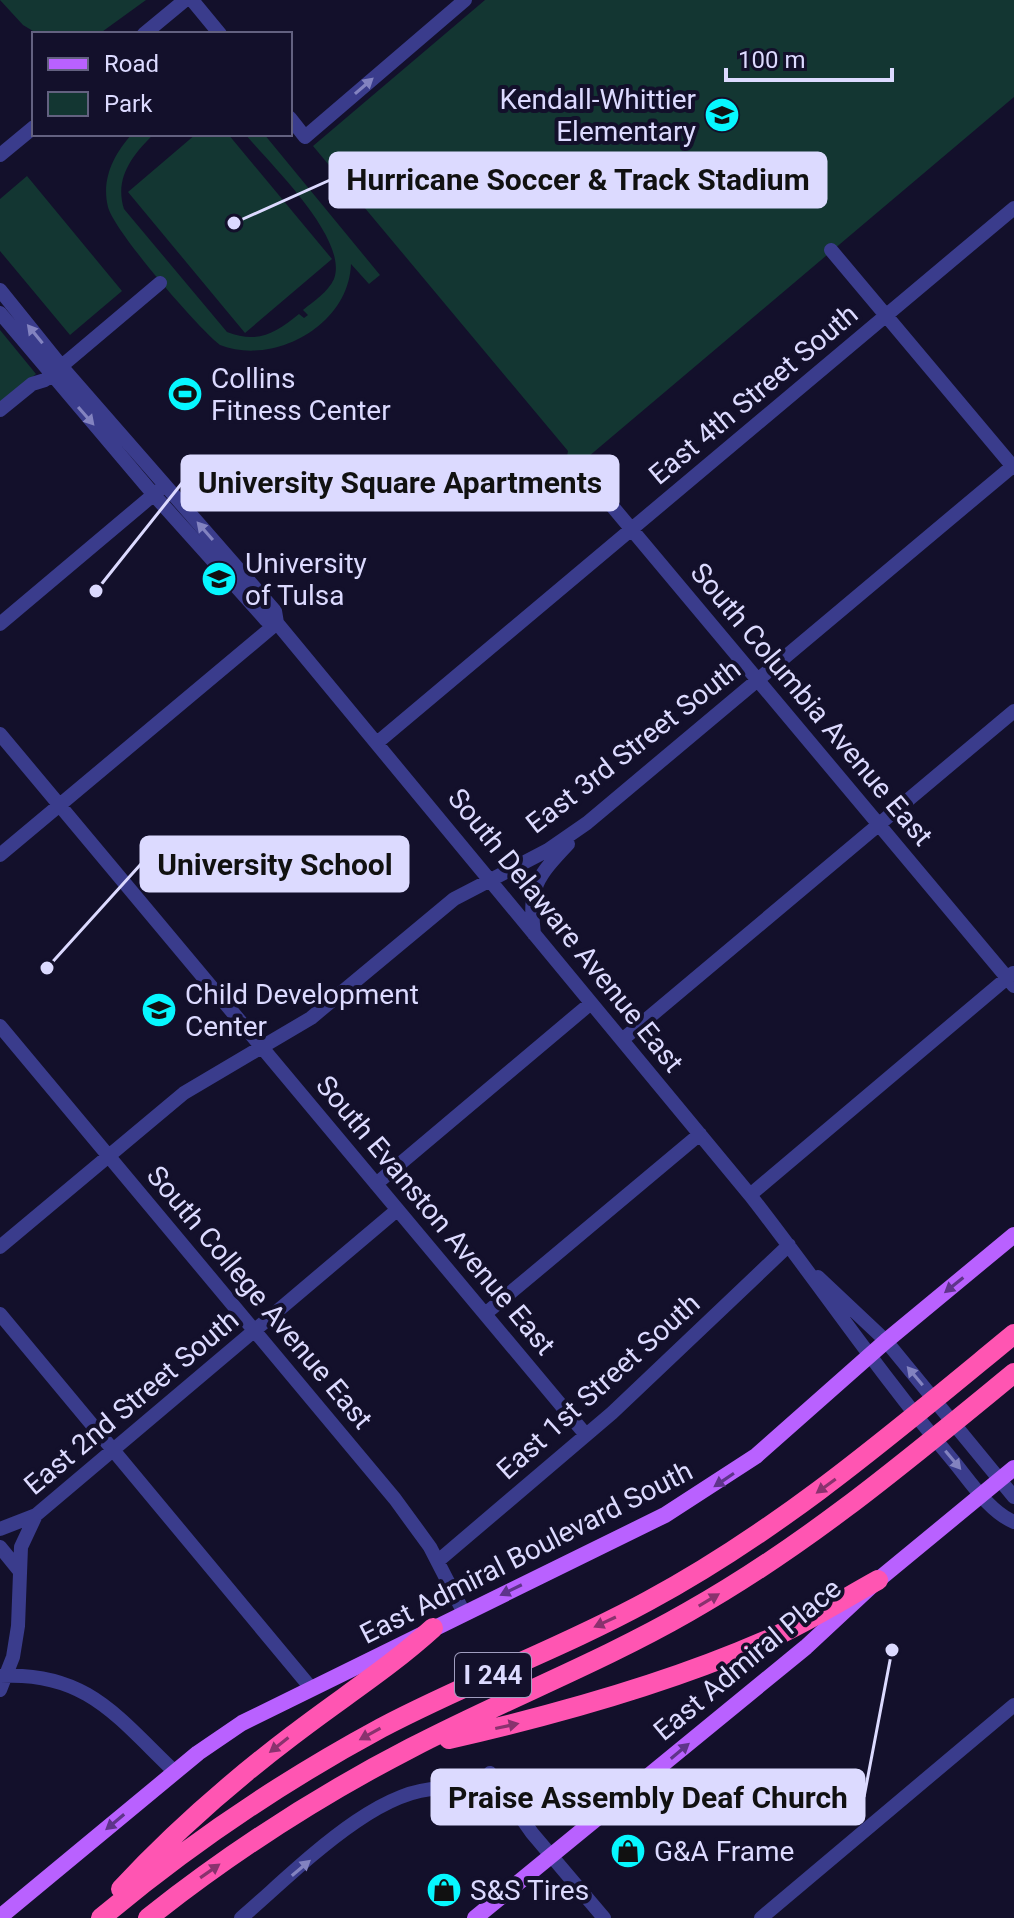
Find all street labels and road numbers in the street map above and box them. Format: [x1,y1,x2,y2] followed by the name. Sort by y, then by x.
[642,297,864,491] street label: East 4th Street South
[684,556,939,852] street label: South Columbia Avenue East
[520,652,747,840] street label: East 3rd Street South
[441,782,690,1079] street label: South Delaware Avenue East
[309,1069,562,1362] street label: South Evanston Avenue East
[140,1159,379,1435] street label: South College Avenue East
[490,1287,707,1486] street label: East 1st Street South
[18,1303,245,1501] street label: East 2nd Street South
[355,1454,698,1651] street label: East Admiral Boulevard South
[647,1571,848,1747] street label: East Admiral Place
[455,1653,531,1697] road number: I 244

